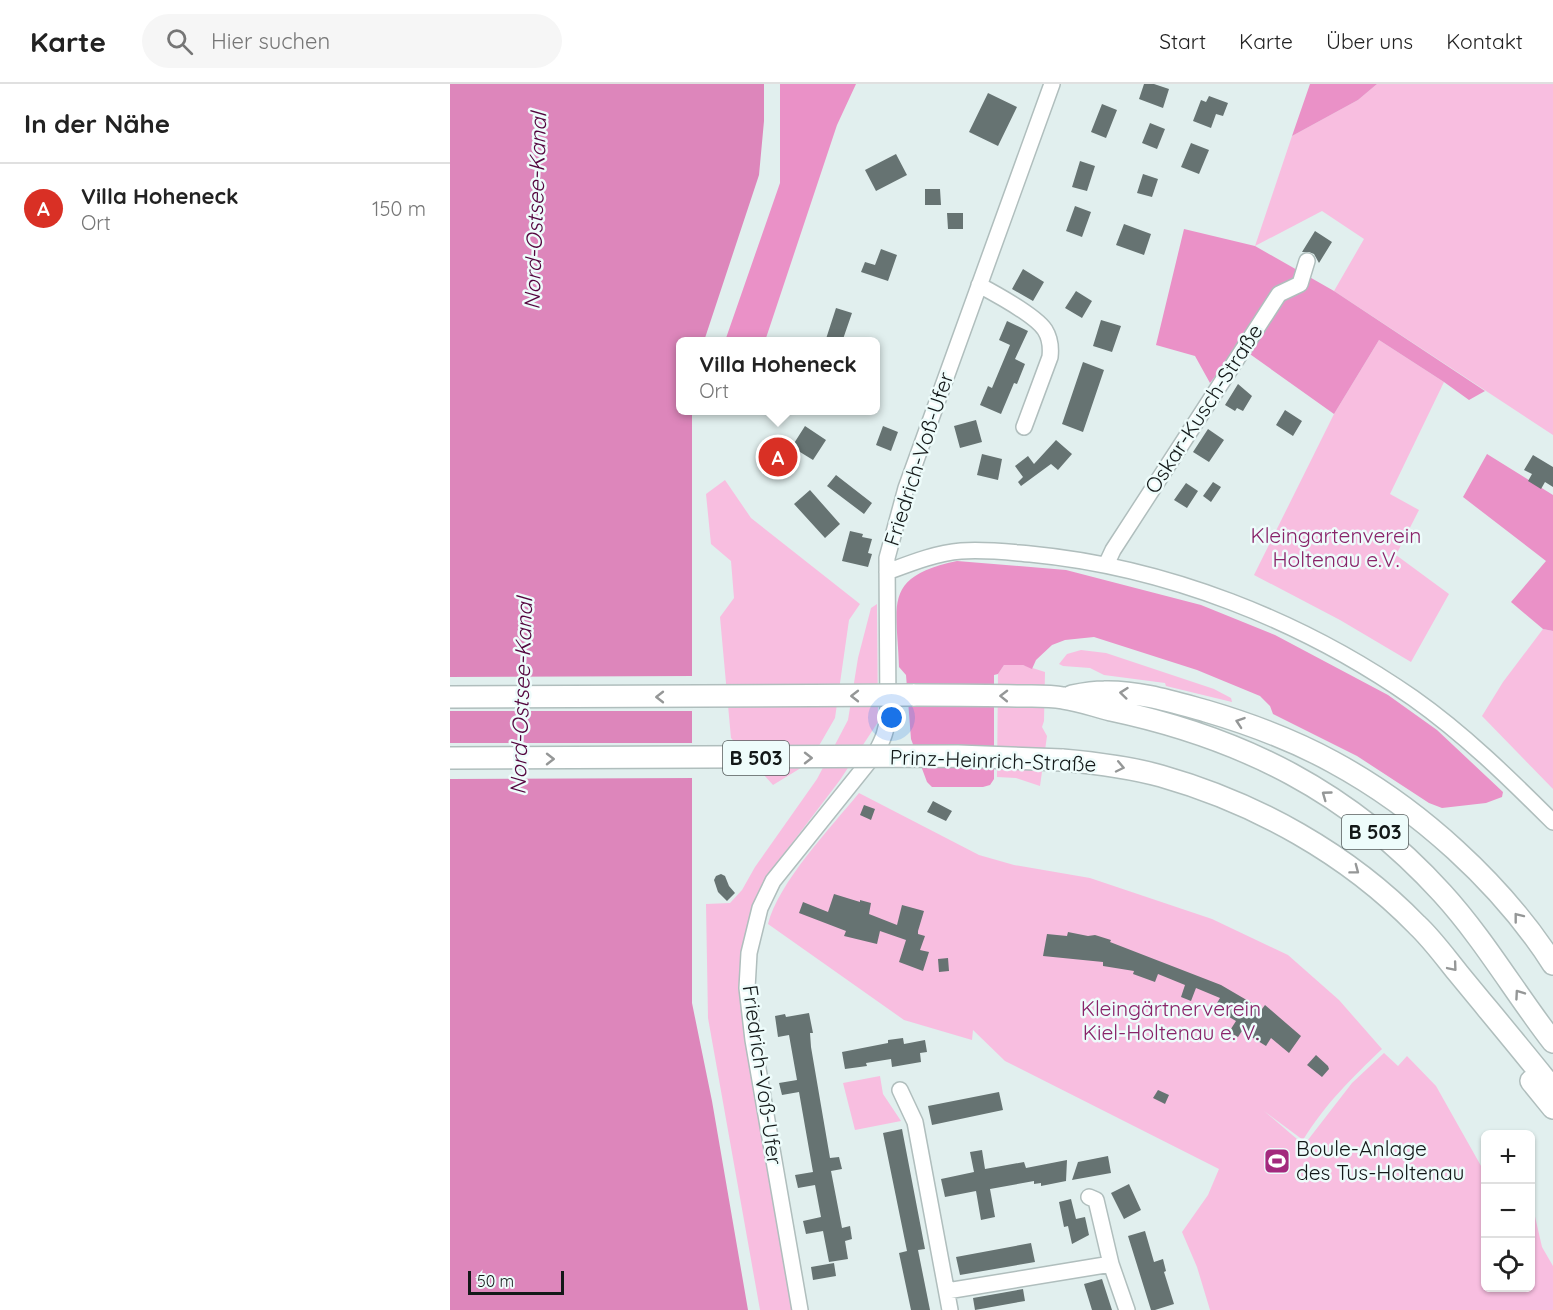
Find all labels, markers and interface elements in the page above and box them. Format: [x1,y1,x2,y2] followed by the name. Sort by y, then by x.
[142,14,562,68] search box
[30,24,106,59] text: Karte
[163,25,196,58] icon: search
[211,27,330,55] text: Hier suchen
[1159,28,1206,54] text: Start
[1239,28,1293,54] text: Karte
[1326,28,1413,54] text: Über uns
[1446,28,1523,54] text: Kontakt
[24,107,170,140] text: In der Nähe
[518,109,553,310] water label: Nord-Ostsee-Kanal
[81,182,238,210] text: Villa Hoheneck
[37,196,50,221] text: A
[372,196,426,221] text: 150 m
[81,210,111,235] text: Ort
[1139,319,1268,498] street label: Oskar-Kusch-Straße
[676,337,880,415] popup
[699,350,857,378] text: Villa Hoheneck
[878,368,958,549] street label: Friedrich-Voß-Ufer
[699,378,729,403] text: Ort
[758,434,798,479] pin: A
[1250,522,1422,572] park label: Kleingartenverein Holtenau e.V.
[504,594,539,795] water label: Nord-Ostsee-Kanal
[1119,687,1128,700] one-way arrow
[999,689,1008,702] one-way arrow
[850,690,859,702] one-way arrow
[655,691,664,703] one-way arrow
[877,703,906,732] your location
[1235,717,1246,729] one-way arrow
[723,741,789,775] road number: B 503
[889,743,1097,777] street label: Prinz-Heinrich-Straße
[804,752,813,764] one-way arrow
[546,753,555,765] one-way arrow
[1115,760,1125,773] one-way arrow
[1322,791,1333,802] one-way arrow
[1342,815,1408,849] road number: B 503
[1348,863,1359,874] one-way arrow
[1515,913,1526,924] one-way arrow
[1446,960,1457,971] one-way arrow
[738,983,788,1166] street label: Friedrich-Voß-Ufer
[1515,990,1526,1001] one-way arrow
[1081,995,1261,1045] park label: Kleingärtnerverein Kiel-Holtenau e. V.
[1481,1130,1535,1292] map controls
[1481,1130,1535,1184] button: +
[1296,1135,1464,1185] place label: Boule-Anlage des Tus-Holtenau
[1262,1146,1292,1176] sports icon: Boule-Anlage des Tus-Holtenau
[1481,1184,1535,1238] button: −
[1481,1238,1535,1292] button: locate
[468,1268,564,1296] scale bar
[477,1271,514,1291] text: 50 m

